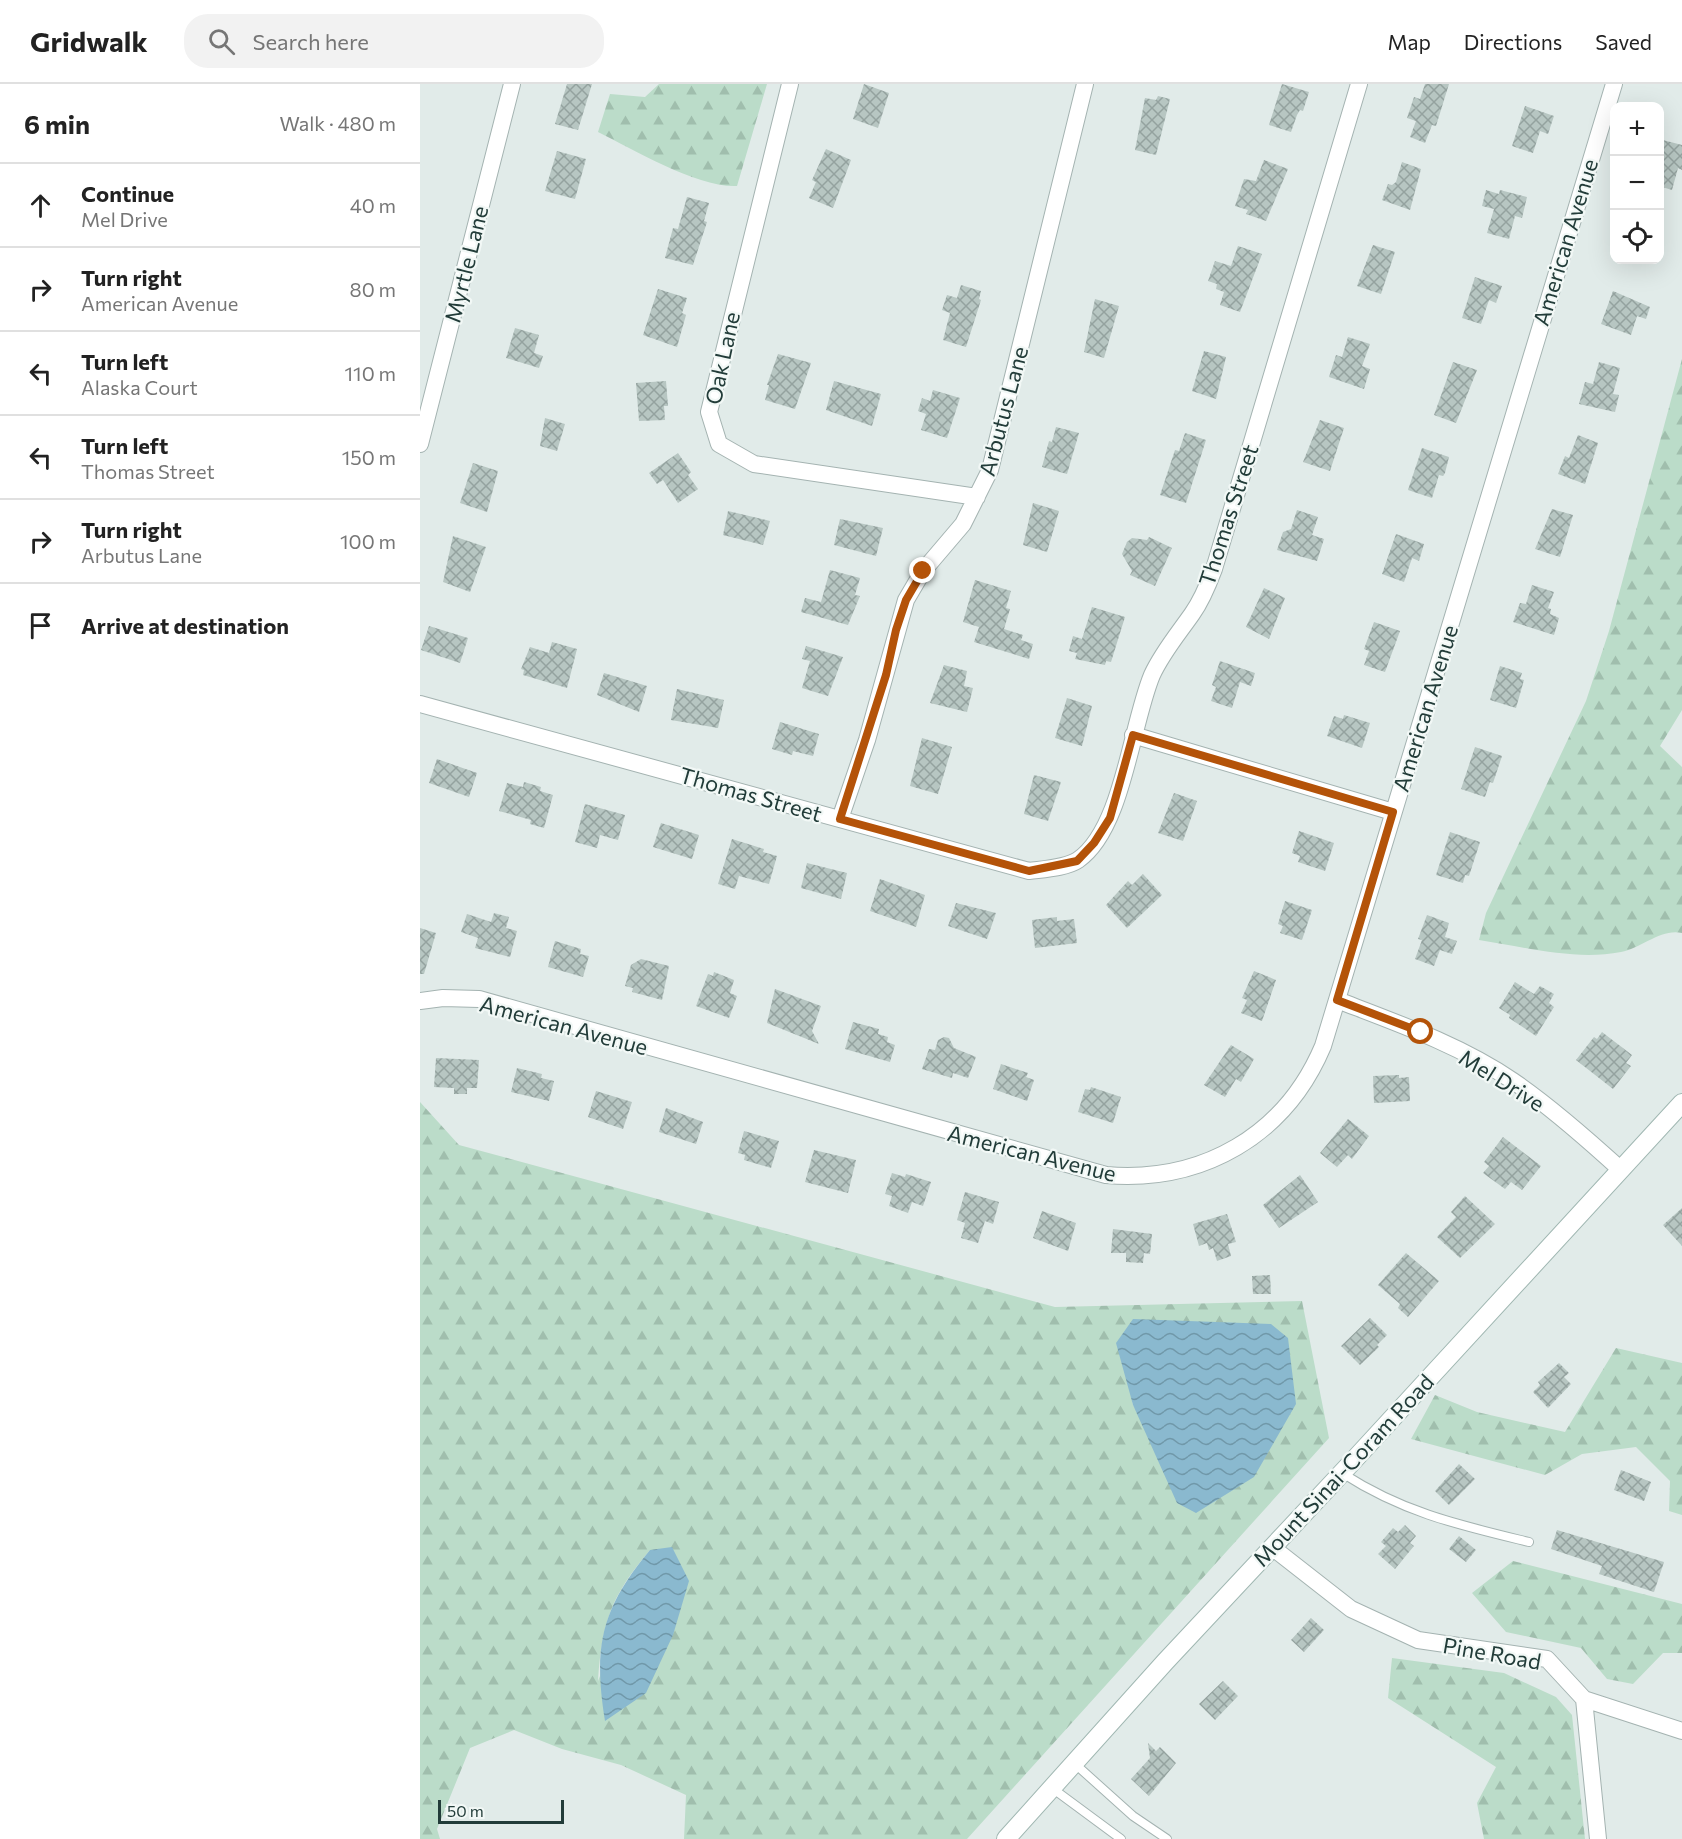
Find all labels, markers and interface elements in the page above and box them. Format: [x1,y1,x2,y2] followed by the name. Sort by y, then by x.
[184,14,604,68] search box
[30,24,148,58] text: Gridwalk
[205,25,238,58] icon: search
[253,28,369,55] text: Search here
[1388,29,1431,54] text: Map
[1464,29,1562,54] text: Directions
[1595,29,1652,54] text: Saved
[1610,102,1664,264] map controls
[1610,102,1664,156] button: +
[24,108,90,139] text: 6 min
[279,111,396,135] text: Walk · 480 m
[1527,155,1603,329] street label: American Avenue
[1610,156,1664,210] button: −
[81,180,174,207] text: Continue
[24,189,57,222] icon: ahead
[350,193,396,217] text: 40 m
[438,203,494,325] street label: Myrtle Lane
[81,207,168,231] text: Mel Drive
[1610,210,1664,264] button: locate
[81,264,182,291] text: Turn right
[24,273,57,306] icon: right
[350,277,396,301] text: 80 m
[81,291,238,315] text: American Avenue
[699,309,745,407] street label: Oak Lane
[973,343,1033,479] street label: Arbutus Lane
[81,348,168,375] text: Turn left
[24,357,57,390] icon: left
[345,361,396,385] text: 110 m
[81,375,198,399] text: Alaska Court
[81,432,168,459] text: Turn left
[24,441,57,474] icon: left
[1192,441,1264,589] street label: Thomas Street
[342,445,396,469] text: 150 m
[81,459,215,483] text: Thomas Street
[81,516,182,543] text: Turn right
[24,525,57,558] icon: right
[340,529,396,553] text: 100 m
[81,543,202,567] text: Arbutus Lane
[909,557,935,583] route end
[24,609,57,642] icon: arrive
[81,612,289,639] text: Arrive at destination
[1387,621,1463,795] street label: American Avenue
[677,761,825,827] street label: Thomas Street
[477,990,651,1060] street label: American Avenue
[1407,1018,1433,1044] route start
[1454,1043,1550,1117] street label: Mel Drive
[945,1119,1119,1187] street label: American Avenue
[1247,1368,1439,1572] street label: Mount Sinai-Coram Road
[1441,1631,1543,1675] street label: Pine Road
[438,1797,564,1824] scale bar
[447,1801,484,1820] text: 50 m

